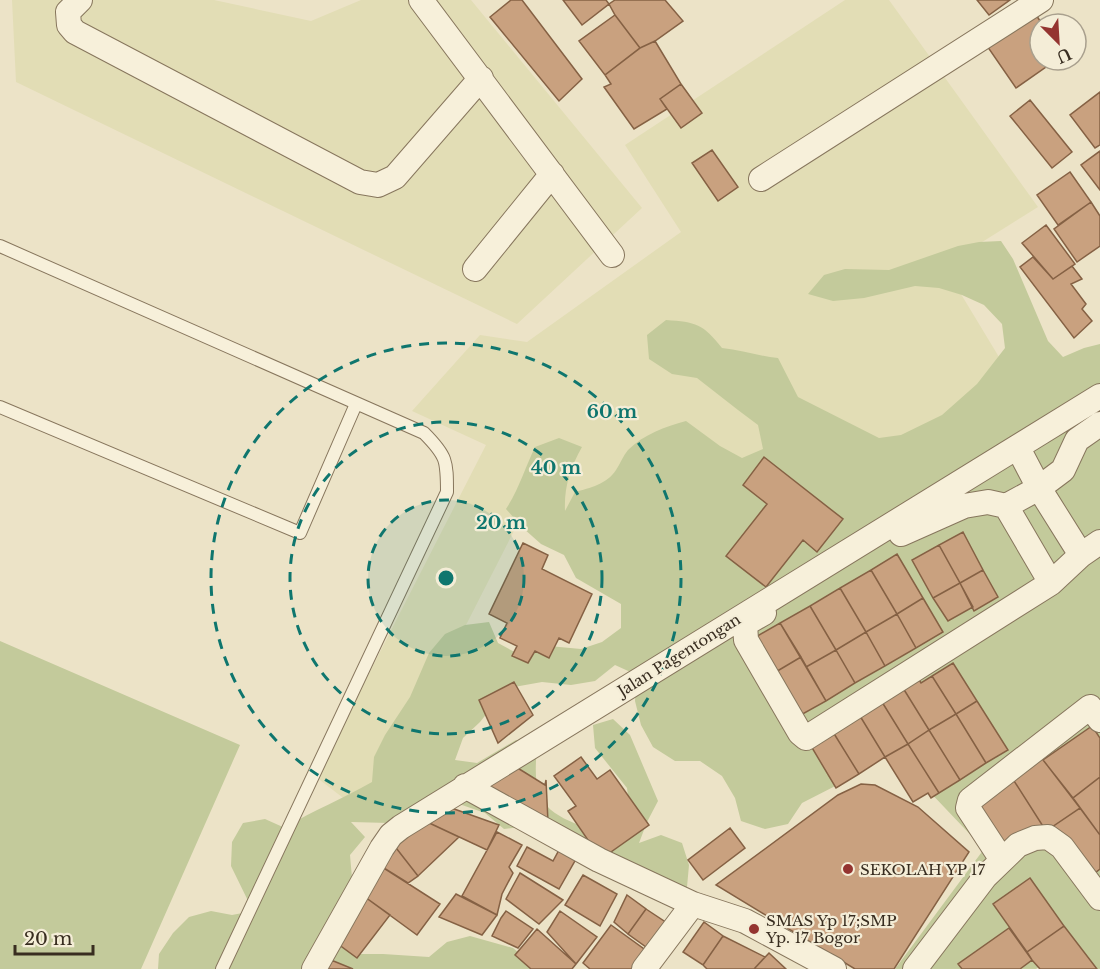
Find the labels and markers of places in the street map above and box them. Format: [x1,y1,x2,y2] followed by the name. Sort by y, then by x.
[436,568,456,588] centre of rings
[860,860,986,879] place label: SEKOLAH YP 17
[841,862,855,876] marker: SEKOLAH YP 17
[765,911,897,947] place label: SMAS Yp 17;SMP Yp. 17 Bogor
[747,922,761,936] marker: SMAS Yp 17;SMP Yp. 17 Bogor

